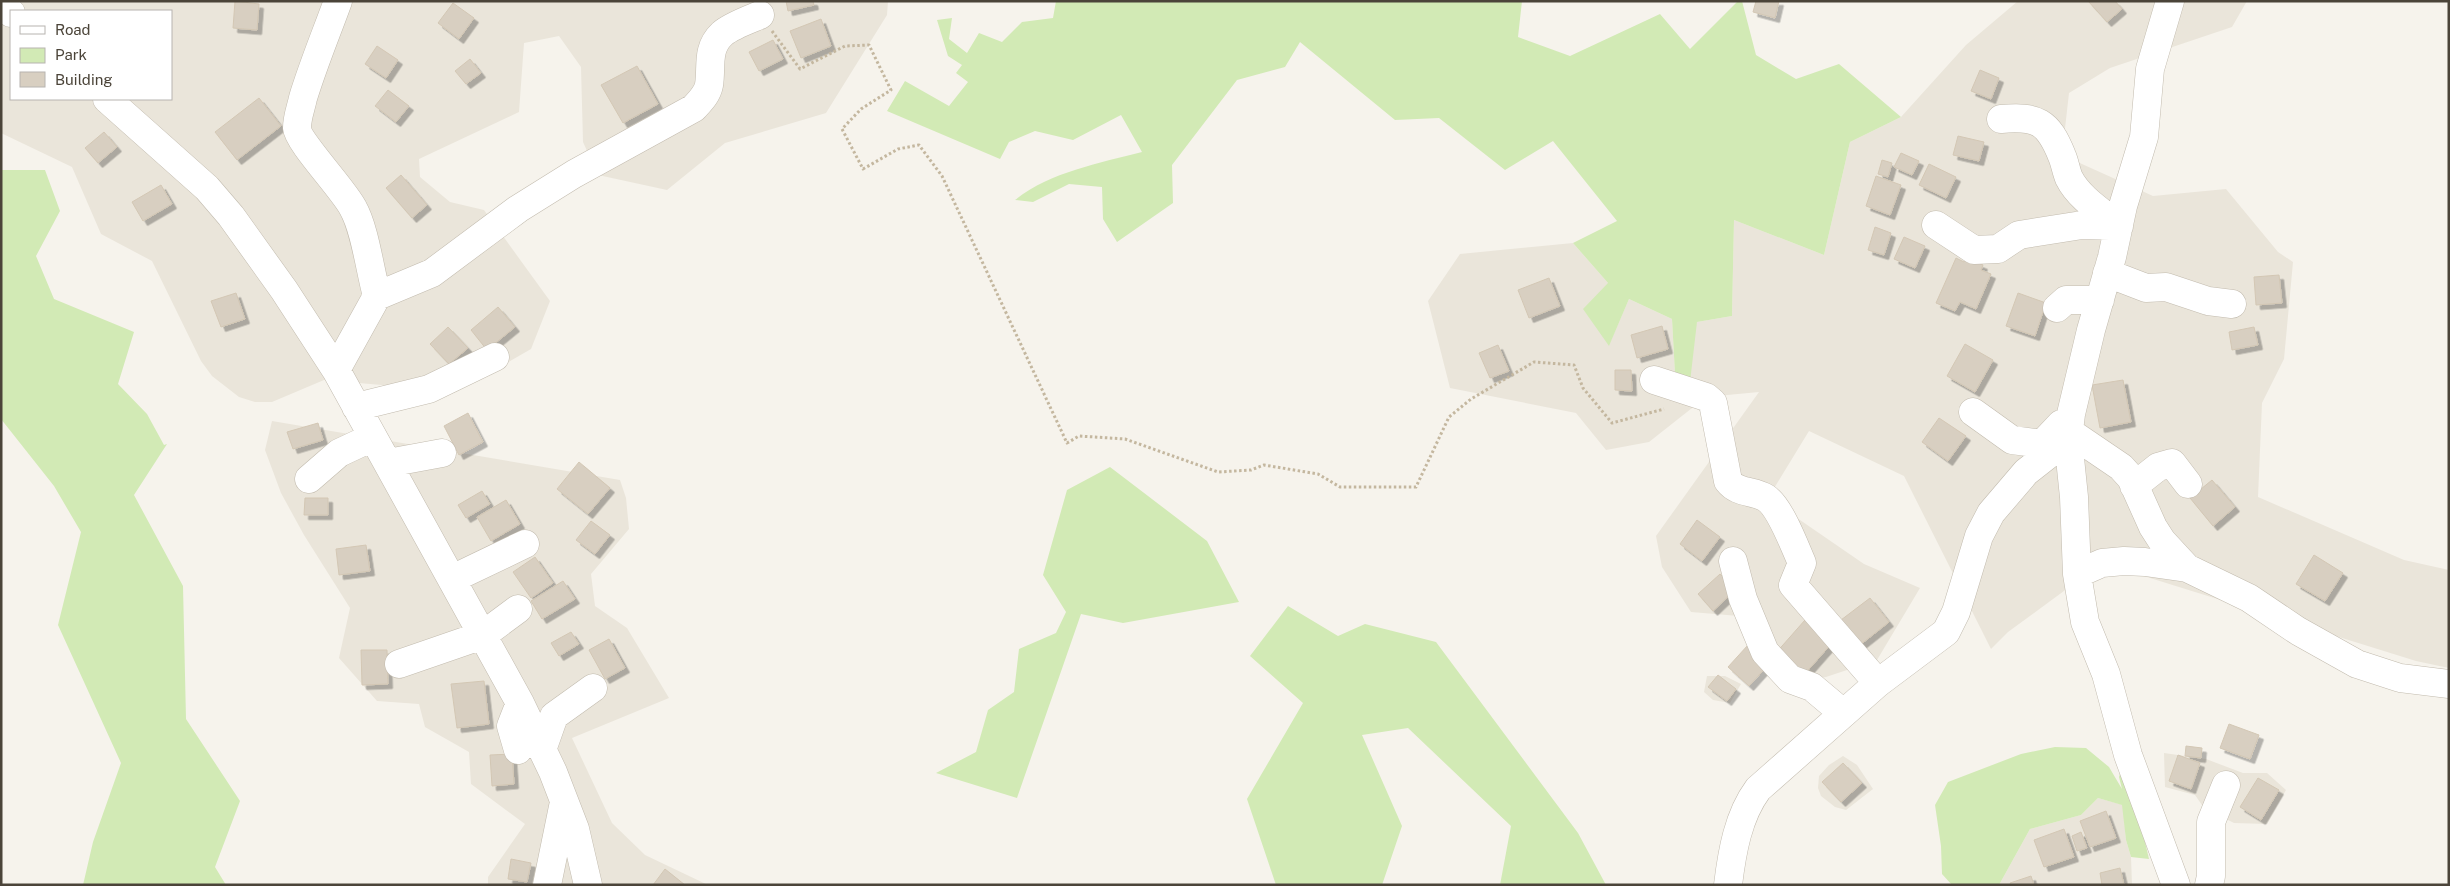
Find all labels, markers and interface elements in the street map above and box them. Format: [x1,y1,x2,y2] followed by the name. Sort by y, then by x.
[10,10,172,100] legend
[55,21,91,38] text: Road
[55,46,87,63] text: Park
[55,71,113,88] text: Building

